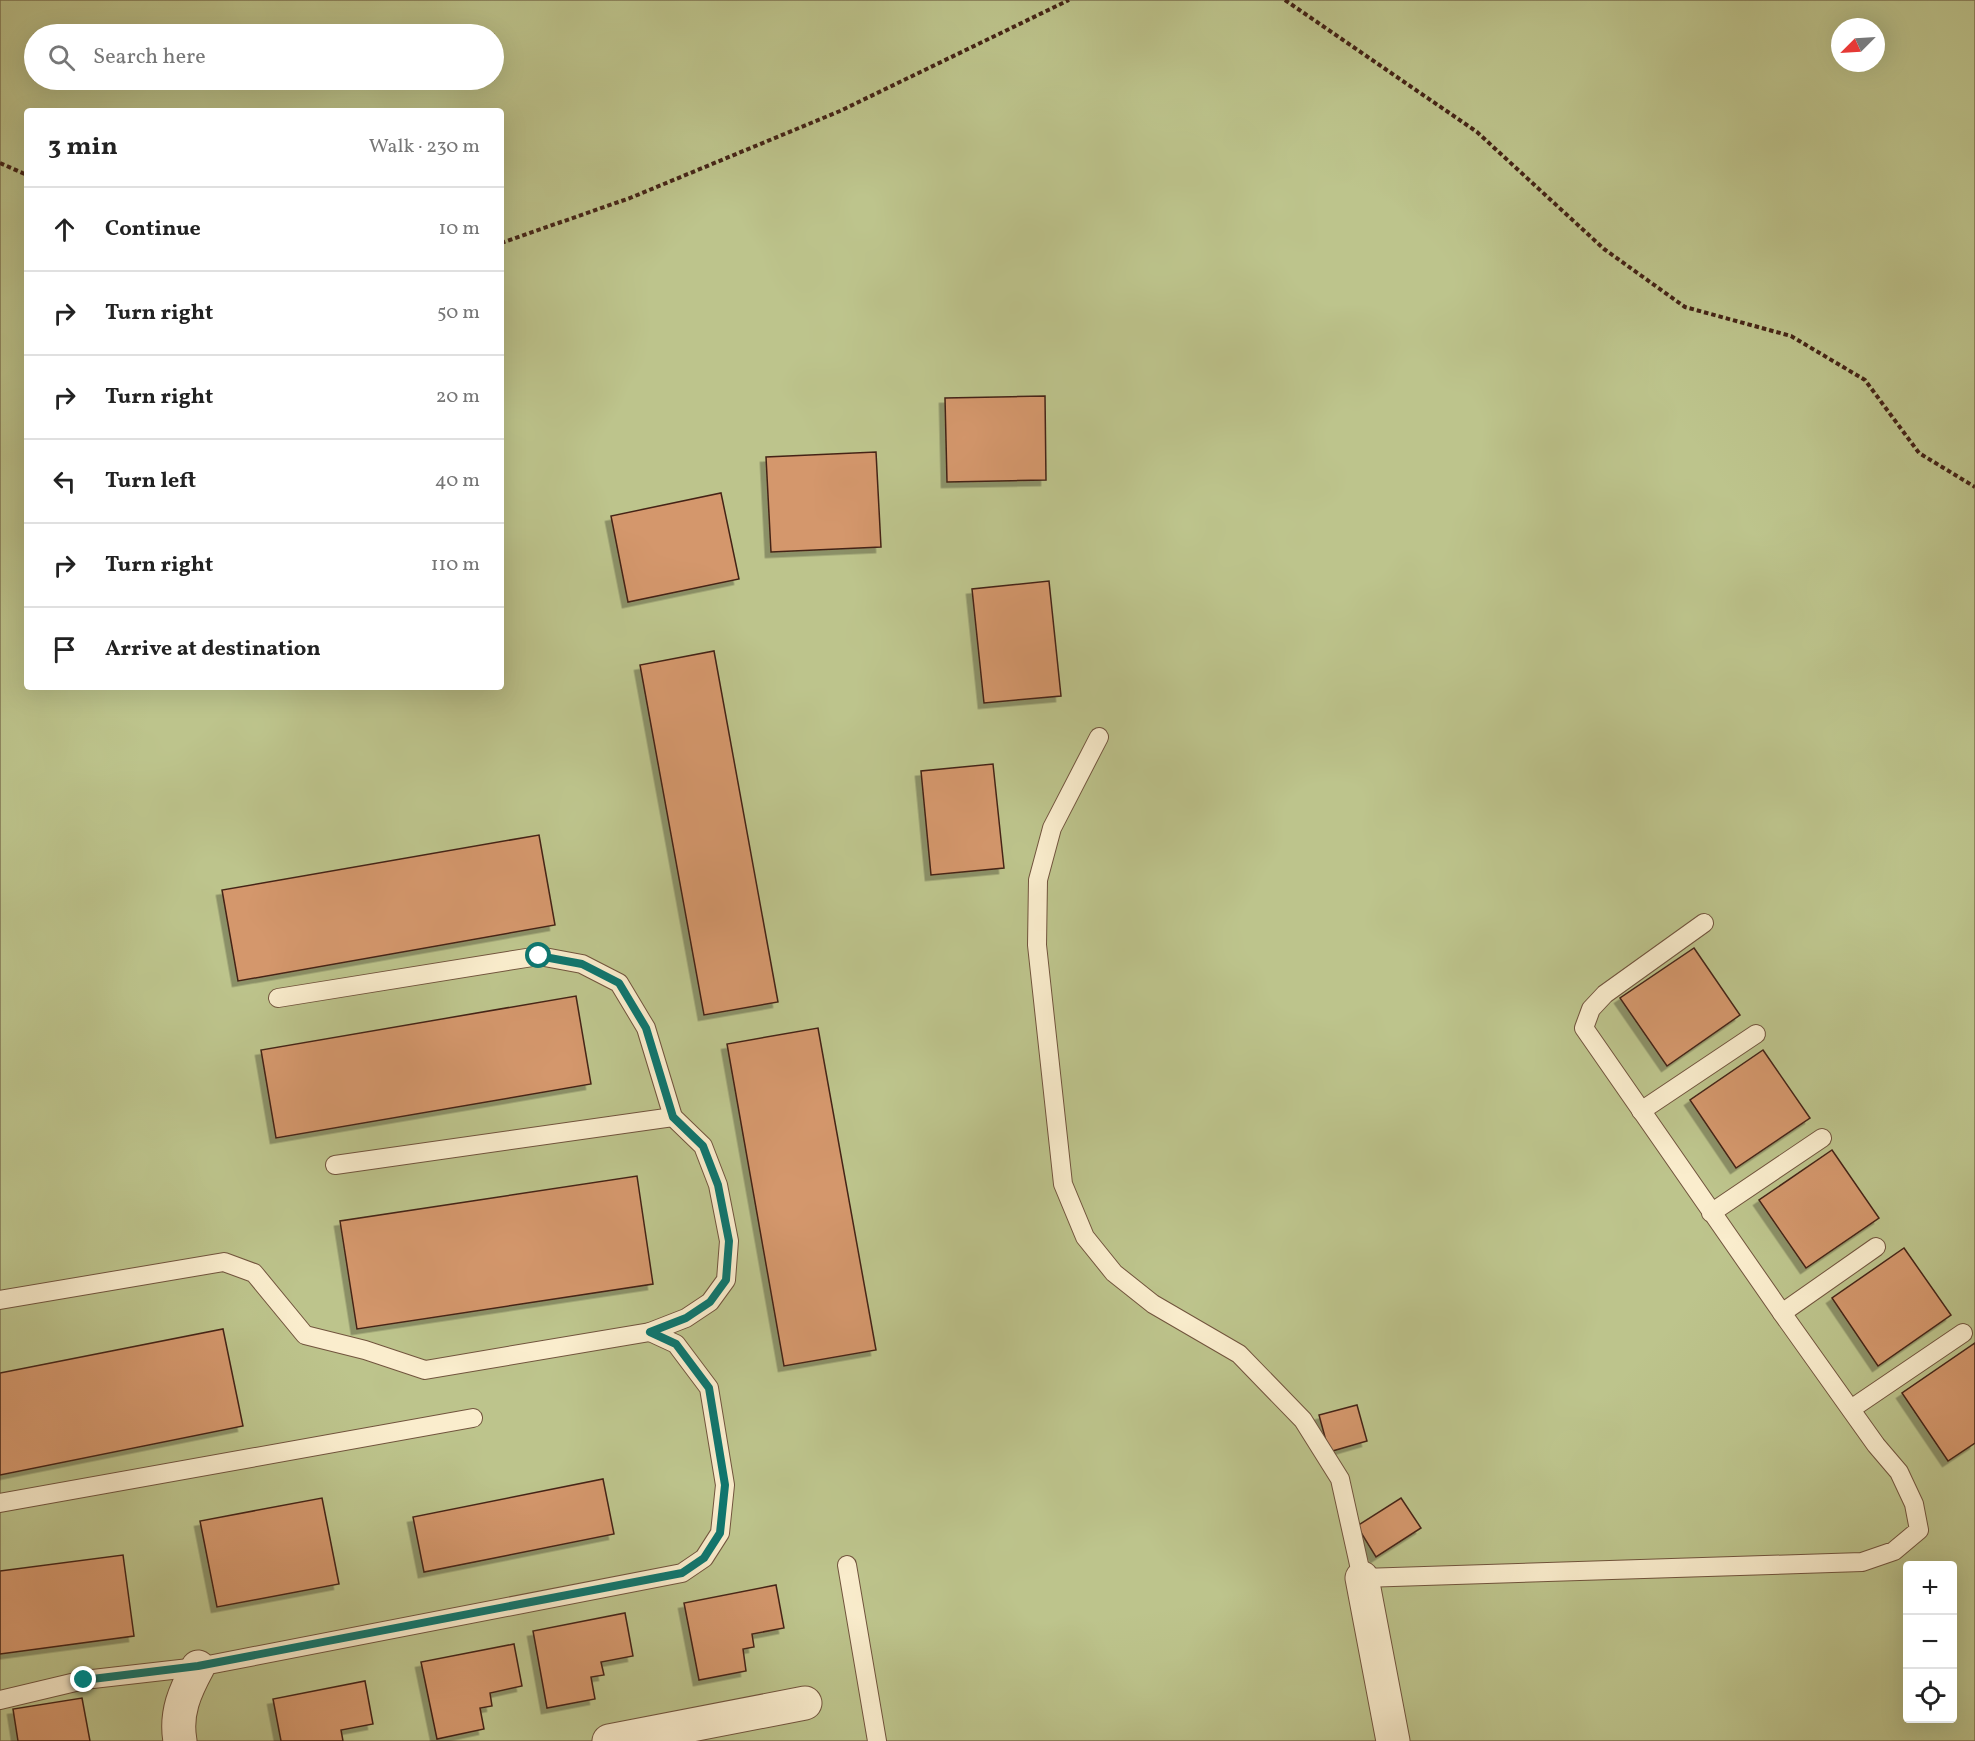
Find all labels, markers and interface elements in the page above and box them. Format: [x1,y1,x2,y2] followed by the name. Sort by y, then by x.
[1831,18,1885,72] north arrow
[24,24,504,90] search box
[45,41,78,74] icon: search
[93,42,206,73] text: Search here
[48,129,118,165] text: 3 min
[369,133,480,161] text: Walk · 230 m
[48,213,81,246] icon: ahead
[105,214,201,245] text: Continue
[439,215,480,243] text: 10 m
[48,297,81,330] icon: right
[105,298,213,329] text: Turn right
[437,299,480,327] text: 50 m
[48,381,81,414] icon: right
[105,382,213,413] text: Turn right
[436,383,480,411] text: 20 m
[48,465,81,498] icon: left
[105,466,196,497] text: Turn left
[435,467,480,495] text: 40 m
[48,549,81,582] icon: right
[105,550,213,581] text: Turn right
[431,551,480,579] text: 110 m
[48,633,81,666] icon: arrive
[105,634,321,665] text: Arrive at destination
[525,942,551,968] route start
[1903,1561,1957,1723] map controls
[1903,1561,1957,1615] button: +
[1903,1615,1957,1669] button: −
[70,1666,96,1692] route end
[1903,1669,1957,1723] button: locate

